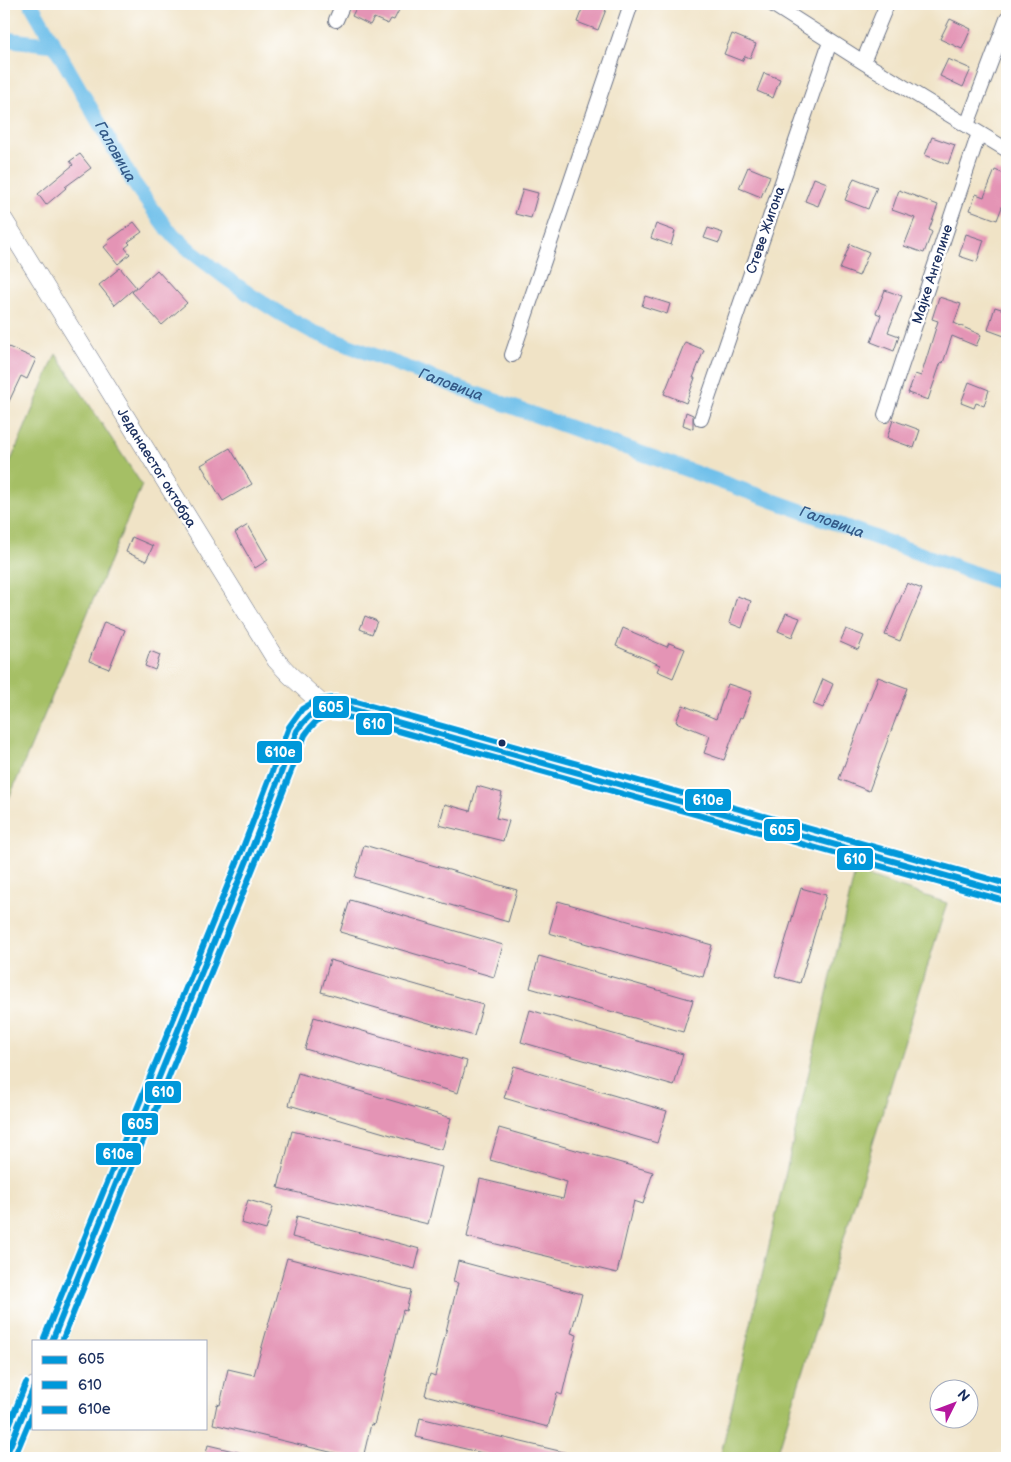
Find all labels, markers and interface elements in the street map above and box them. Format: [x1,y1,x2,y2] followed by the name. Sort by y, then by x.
[90,118,140,186] water label: Галовица
[743,184,789,276] street label: Стеве Жигона
[908,222,957,326] street label: Мајке Ангелине
[416,364,486,406] water label: Галовица
[113,405,200,531] street label: Једанаестог октобра
[797,502,867,543] water label: Галовица
[312,695,350,719] line badge: 605
[318,699,344,716] text: 605
[355,712,393,736] line badge: 610
[362,716,386,733] text: 610
[497,738,507,748] unlabelled marker
[256,740,303,764] line badge: 610e
[264,744,296,761] text: 610e
[684,788,732,812] line badge: 610e
[692,792,724,809] text: 610e
[763,818,801,842] line badge: 605
[769,822,795,839] text: 605
[836,847,874,871] line badge: 610
[843,851,867,868] text: 610
[144,1080,182,1104] line badge: 610
[151,1084,175,1101] text: 610
[121,1112,159,1136] line badge: 605
[127,1116,153,1133] text: 605
[95,1142,142,1166] line badge: 610e
[102,1146,134,1163] text: 610e
[32,1340,208,1430] legend
[78,1350,105,1369] text: 605
[78,1376,102,1395] text: 610
[928,1380,978,1430] north arrow
[953,1386,973,1405] text: N
[78,1400,111,1419] text: 610e

